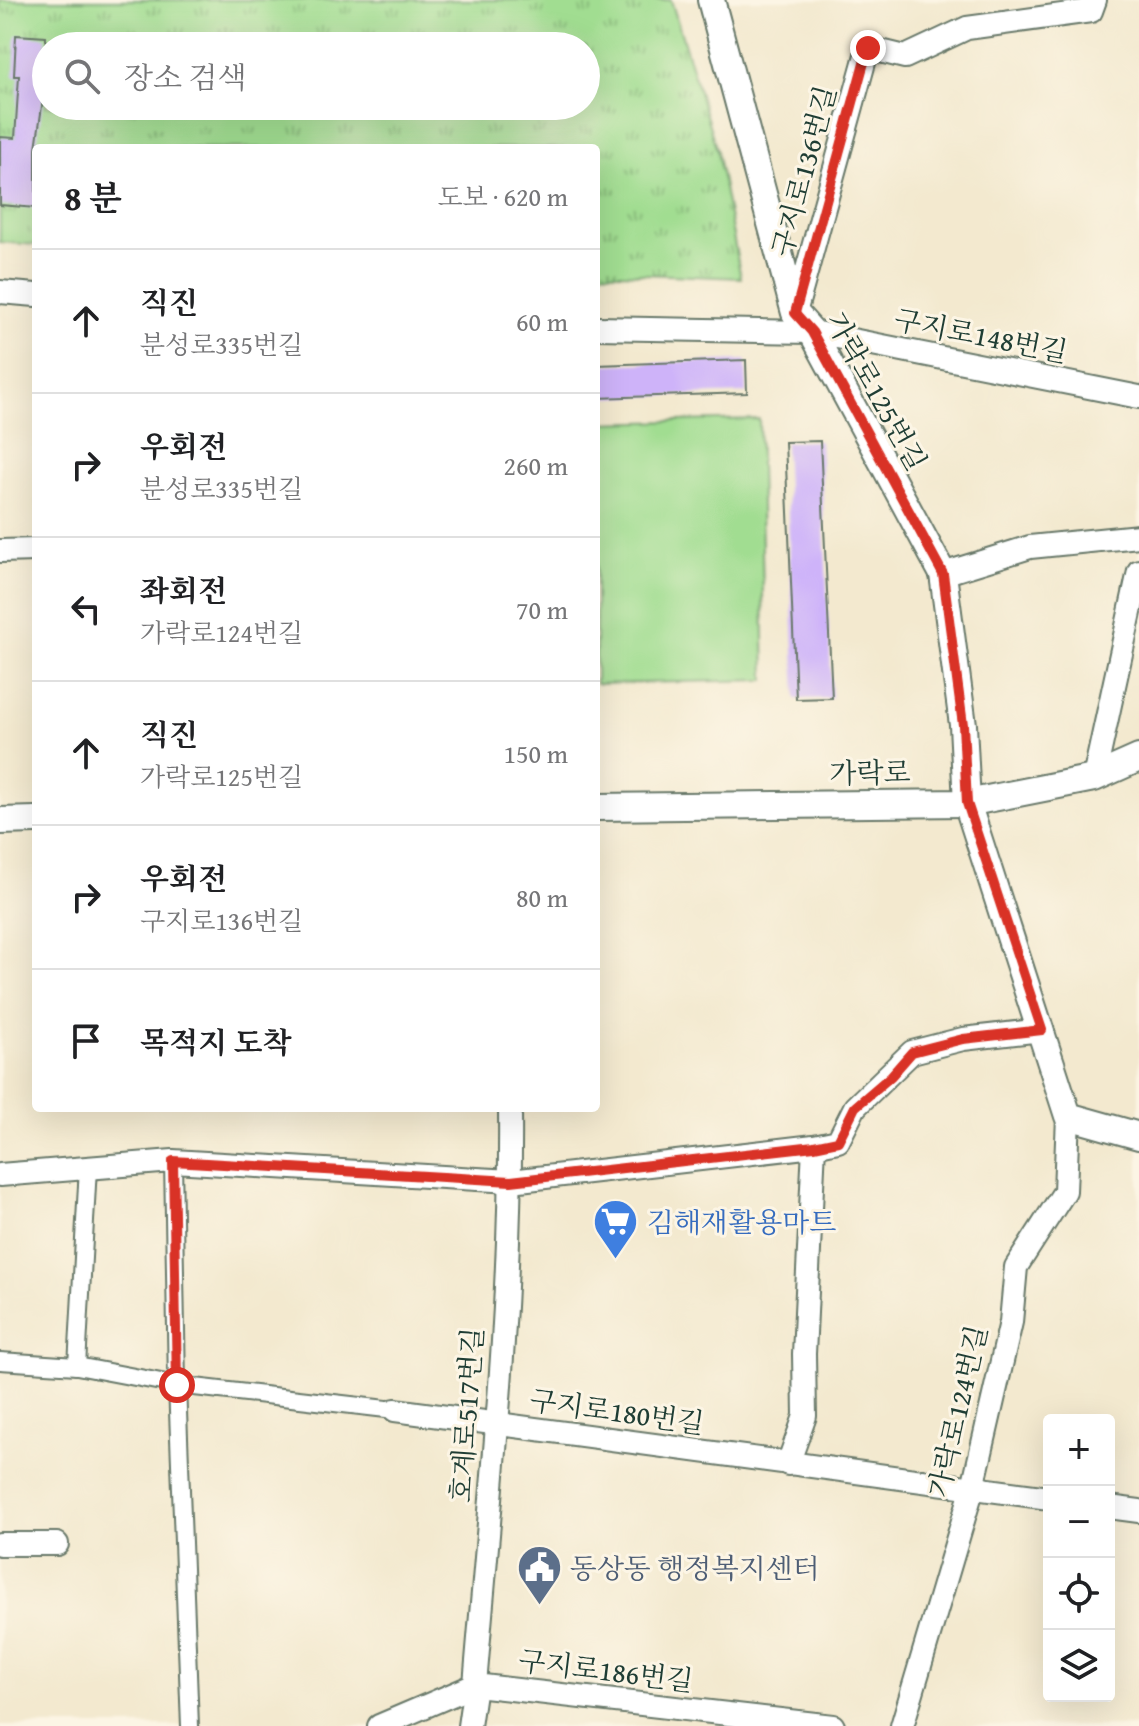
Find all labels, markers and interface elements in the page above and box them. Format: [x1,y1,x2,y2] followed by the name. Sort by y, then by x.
[850,30,886,66] route end
[32,32,600,120] search box
[60,54,104,98] icon: search
[124,55,247,99] text: 장소 검색
[760,81,846,261] street label: 구지로136번길
[64,173,122,222] text: 8 분
[437,177,568,216] text: 도보 · 620 m
[140,280,198,324] text: 직진
[891,298,1071,372] street label: 구지로148번길
[64,299,108,343] icon: ahead
[516,302,568,341] text: 60 m
[816,304,938,478] street label: 가락로125번길
[140,325,303,364] text: 분성로335번길
[140,424,227,468] text: 우회전
[64,443,108,487] icon: right
[503,446,568,485] text: 260 m
[140,469,303,508] text: 분성로335번길
[140,568,227,612] text: 좌회전
[64,587,108,631] icon: left
[516,590,568,629] text: 70 m
[140,613,303,652] text: 가락로124번길
[140,712,198,756] text: 직진
[64,731,108,775] icon: ahead
[503,734,568,773] text: 150 m
[829,751,911,793] street label: 가락로
[140,757,303,796] text: 가락로125번길
[140,856,227,900] text: 우회전
[64,875,108,919] icon: right
[516,878,568,917] text: 80 m
[140,901,303,940] text: 구지로136번길
[64,1019,108,1063] icon: arrive
[140,1020,292,1064] text: 목적지 도착
[592,1197,640,1260] supermarket icon: 김해재활용마트
[647,1201,836,1242] place label: 김해재활용마트
[917,1321,997,1501] street label: 가락로124번길
[439,1326,493,1504] street label: 호계로517번길
[159,1367,195,1403] route start
[527,1378,707,1444] street label: 구지로180번길
[1043,1414,1115,1702] map controls
[1043,1414,1115,1486] button: +
[1043,1486,1115,1558] button: −
[515,1543,563,1606] public building icon: 동상동 행정복지센터
[570,1547,820,1588] place label: 동상동 행정복지센터
[1043,1558,1115,1630] button: locate
[1043,1630,1115,1702] button: layers
[516,1639,696,1701] street label: 구지로186번길

